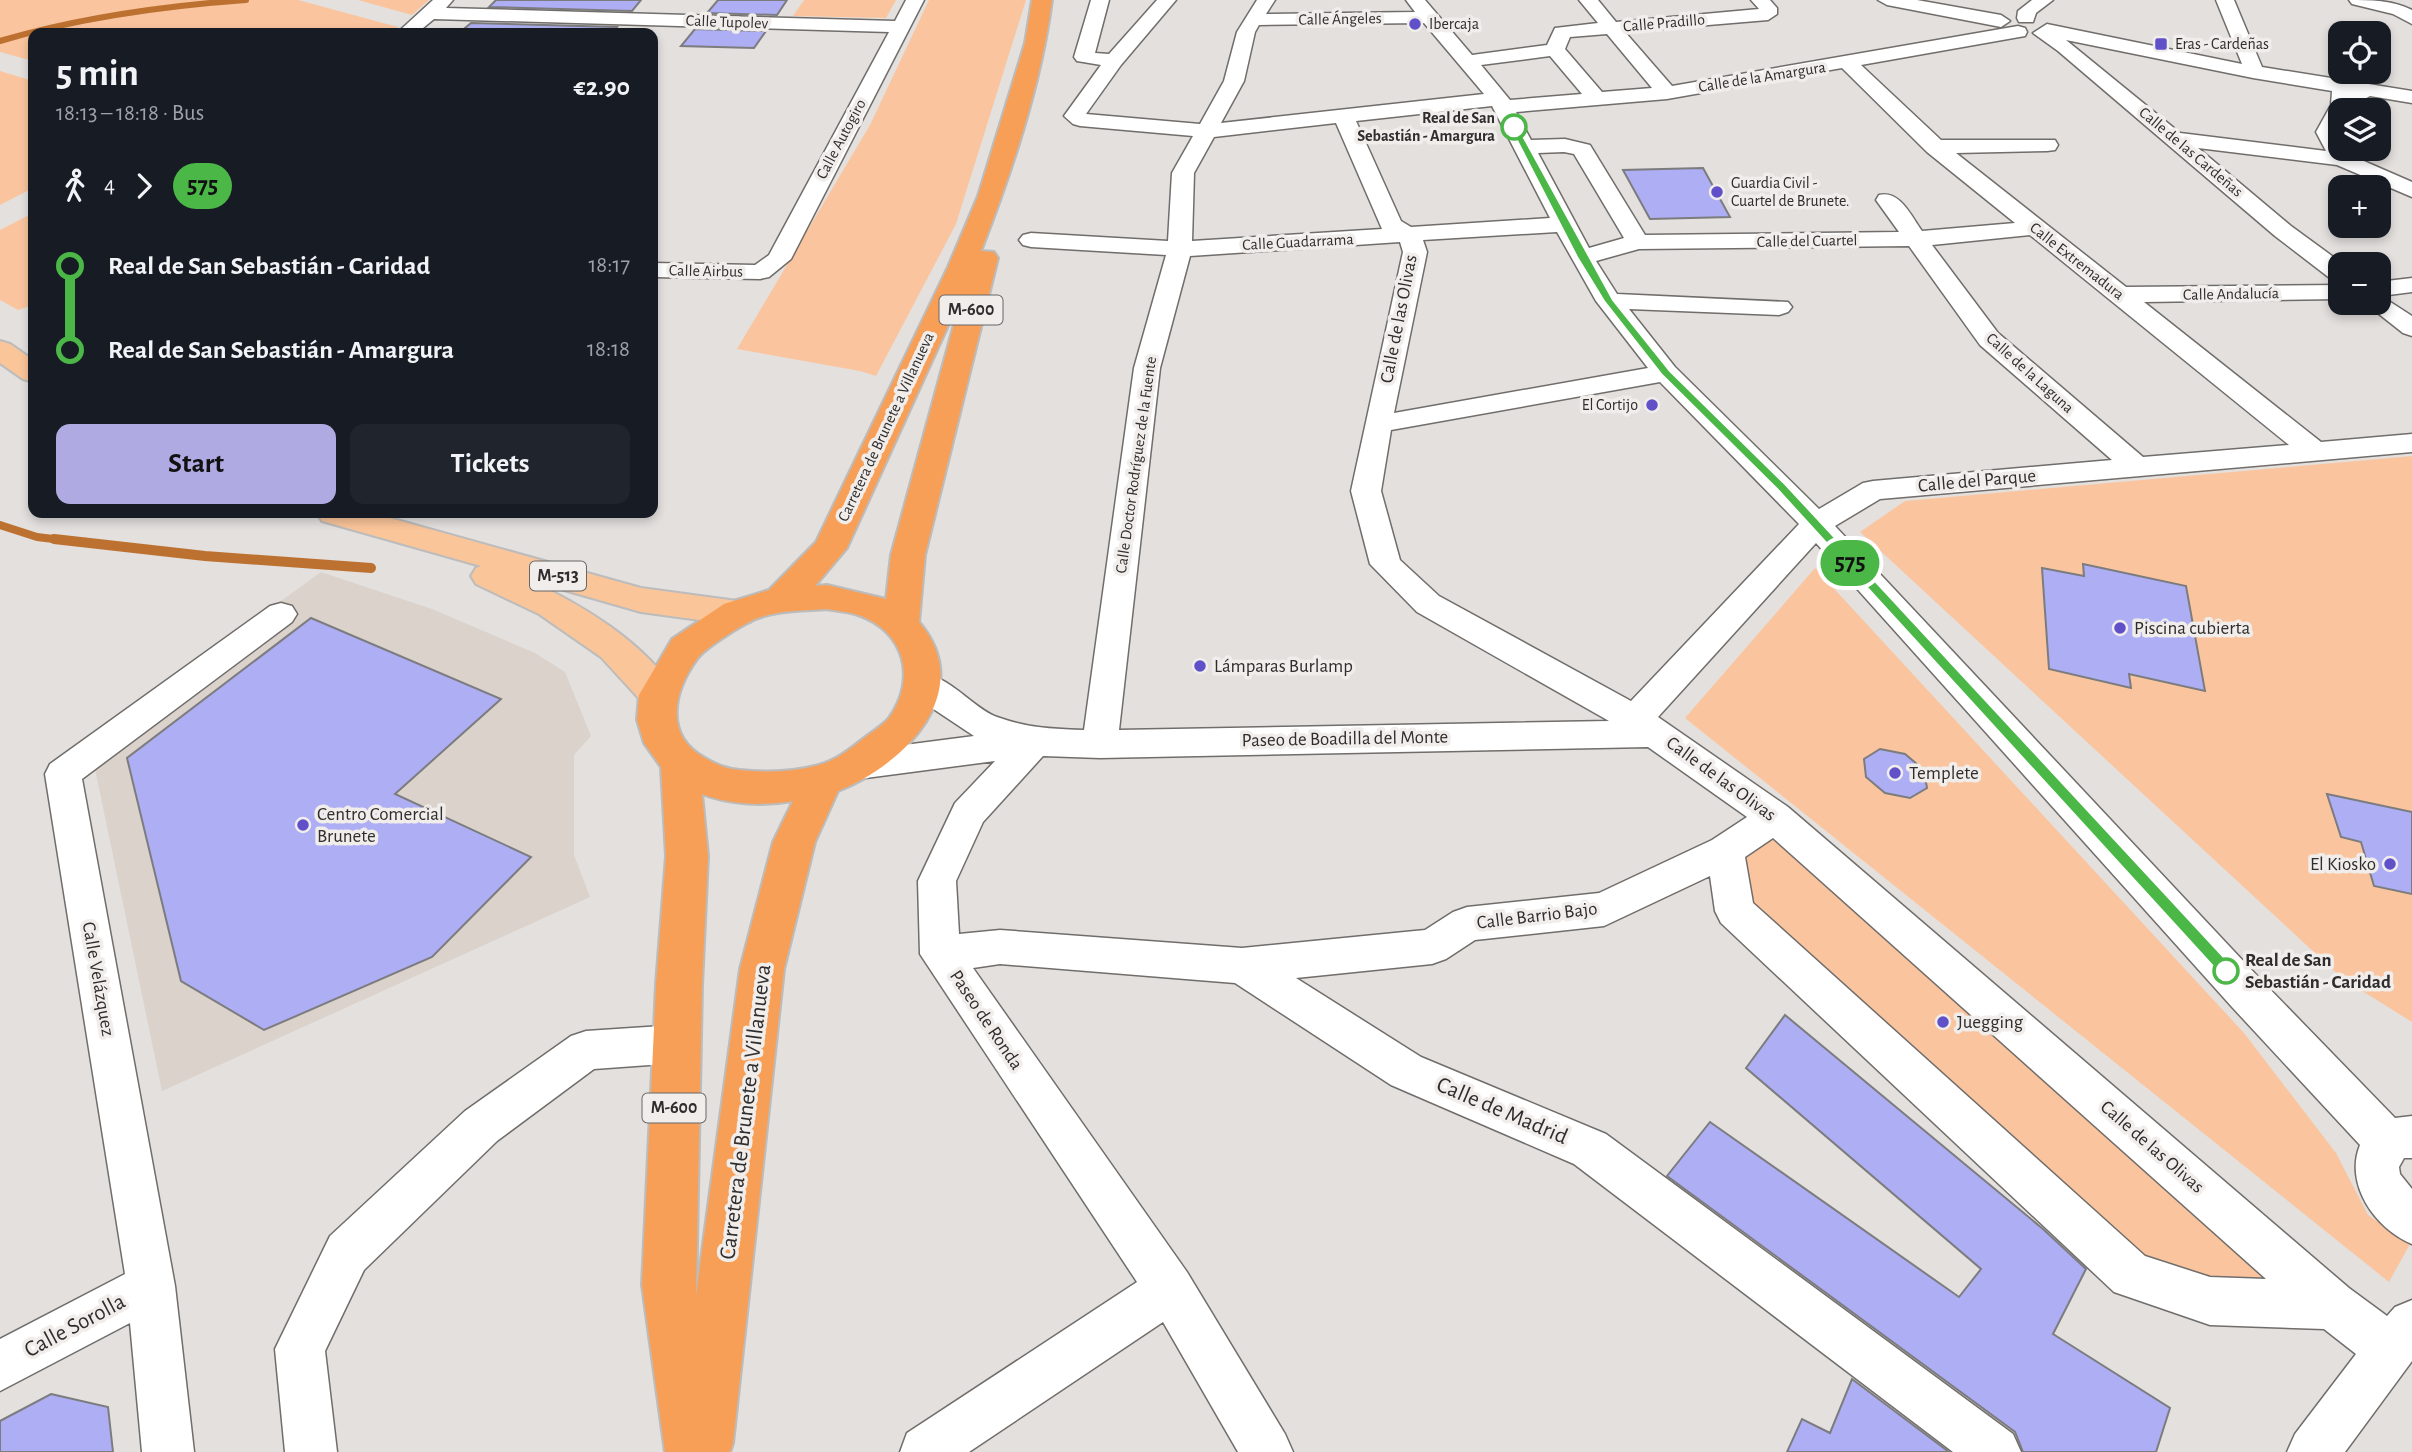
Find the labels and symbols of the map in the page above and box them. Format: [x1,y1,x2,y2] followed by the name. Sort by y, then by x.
[1298,8,1382,28] street label: Calle Ángeles
[1622,11,1706,35] street label: Calle Pradillo
[685,13,769,31] street label: Calle Tupolev
[1407,16,1423,32] marker: Ibercaja
[1429,16,1479,33] place label: Ibercaja
[2153,36,2169,52] marker: Eras - Cardeñas
[2175,36,2269,52] place label: Eras - Cardeñas
[1697,59,1827,95] street label: Calle de la Amargura
[813,96,869,182] street label: Calle Autogiro
[2136,104,2246,200] street label: Calle de las Cardeñas
[1357,110,1495,144] place label: Real de San Sebastián - Amargura
[1501,114,1527,140] marker: Real de San Sebastián - Amargura
[1731,175,1849,209] place label: Guardia Civil - Cuartel de Brunete.
[1709,184,1725,200] marker: Guardia Civil - Cuartel de Brunete.
[2027,219,2127,303] street label: Calle Extremadura
[1242,231,1354,253] street label: Calle Guadarrama
[1756,232,1858,250] street label: Calle del Cuartel
[1377,253,1421,385] street label: Calle de las Olivas
[669,262,743,280] street label: Calle Airbus
[2183,285,2279,303] street label: Calle Andalucía
[940,296,1002,324] road number: M-600
[835,330,937,524] street label: Carretera de Brunete a Villanueva
[1983,330,2077,416] street label: Calle de la Laguna
[1113,355,1159,575] street label: Calle Doctor Rodríguez de la Fuente
[1582,397,1638,414] place label: El Cortijo
[1644,397,1660,413] marker: El Cortijo
[1917,466,2037,496] street label: Calle del Parque
[1810,540,1890,586] line badge: 575
[530,562,586,590] road number: M-513
[2134,619,2250,638] place label: Piscina cubierta
[2112,620,2128,636] marker: Piscina cubierta
[1214,657,1353,676] place label: Lámparas Burlamp
[1192,658,1208,674] marker: Lámparas Burlamp
[1242,728,1448,750] street label: Paseo de Boadilla del Monte
[1663,733,1779,825] street label: Calle de las Olivas
[1909,764,1979,783] place label: Templete
[1887,765,1903,781] marker: Templete
[317,805,444,846] place label: Centro Comercial Brunete
[295,817,311,833] marker: Centro Comercial Brunete
[2310,855,2376,874] place label: El Kiosko
[2382,856,2398,872] marker: El Kiosko
[1476,899,1598,933] street label: Calle Barrio Bajo
[79,920,117,1038] street label: Calle Velázquez
[2245,951,2391,992] place label: Real de San Sebastián - Caridad
[2213,958,2239,984] marker: Real de San Sebastián - Caridad
[716,963,776,1261] street label: Carretera de Brunete a Villanueva
[946,967,1026,1073] street label: Paseo de Ronda
[1957,1013,2024,1032] place label: Juegging
[1935,1014,1951,1030] marker: Juegging
[1433,1073,1571,1149] street label: Calle de Madrid
[642,1093,706,1122] road number: M-600
[2097,1097,2207,1197] street label: Calle de las Olivas
[21,1290,129,1362] street label: Calle Sorolla

